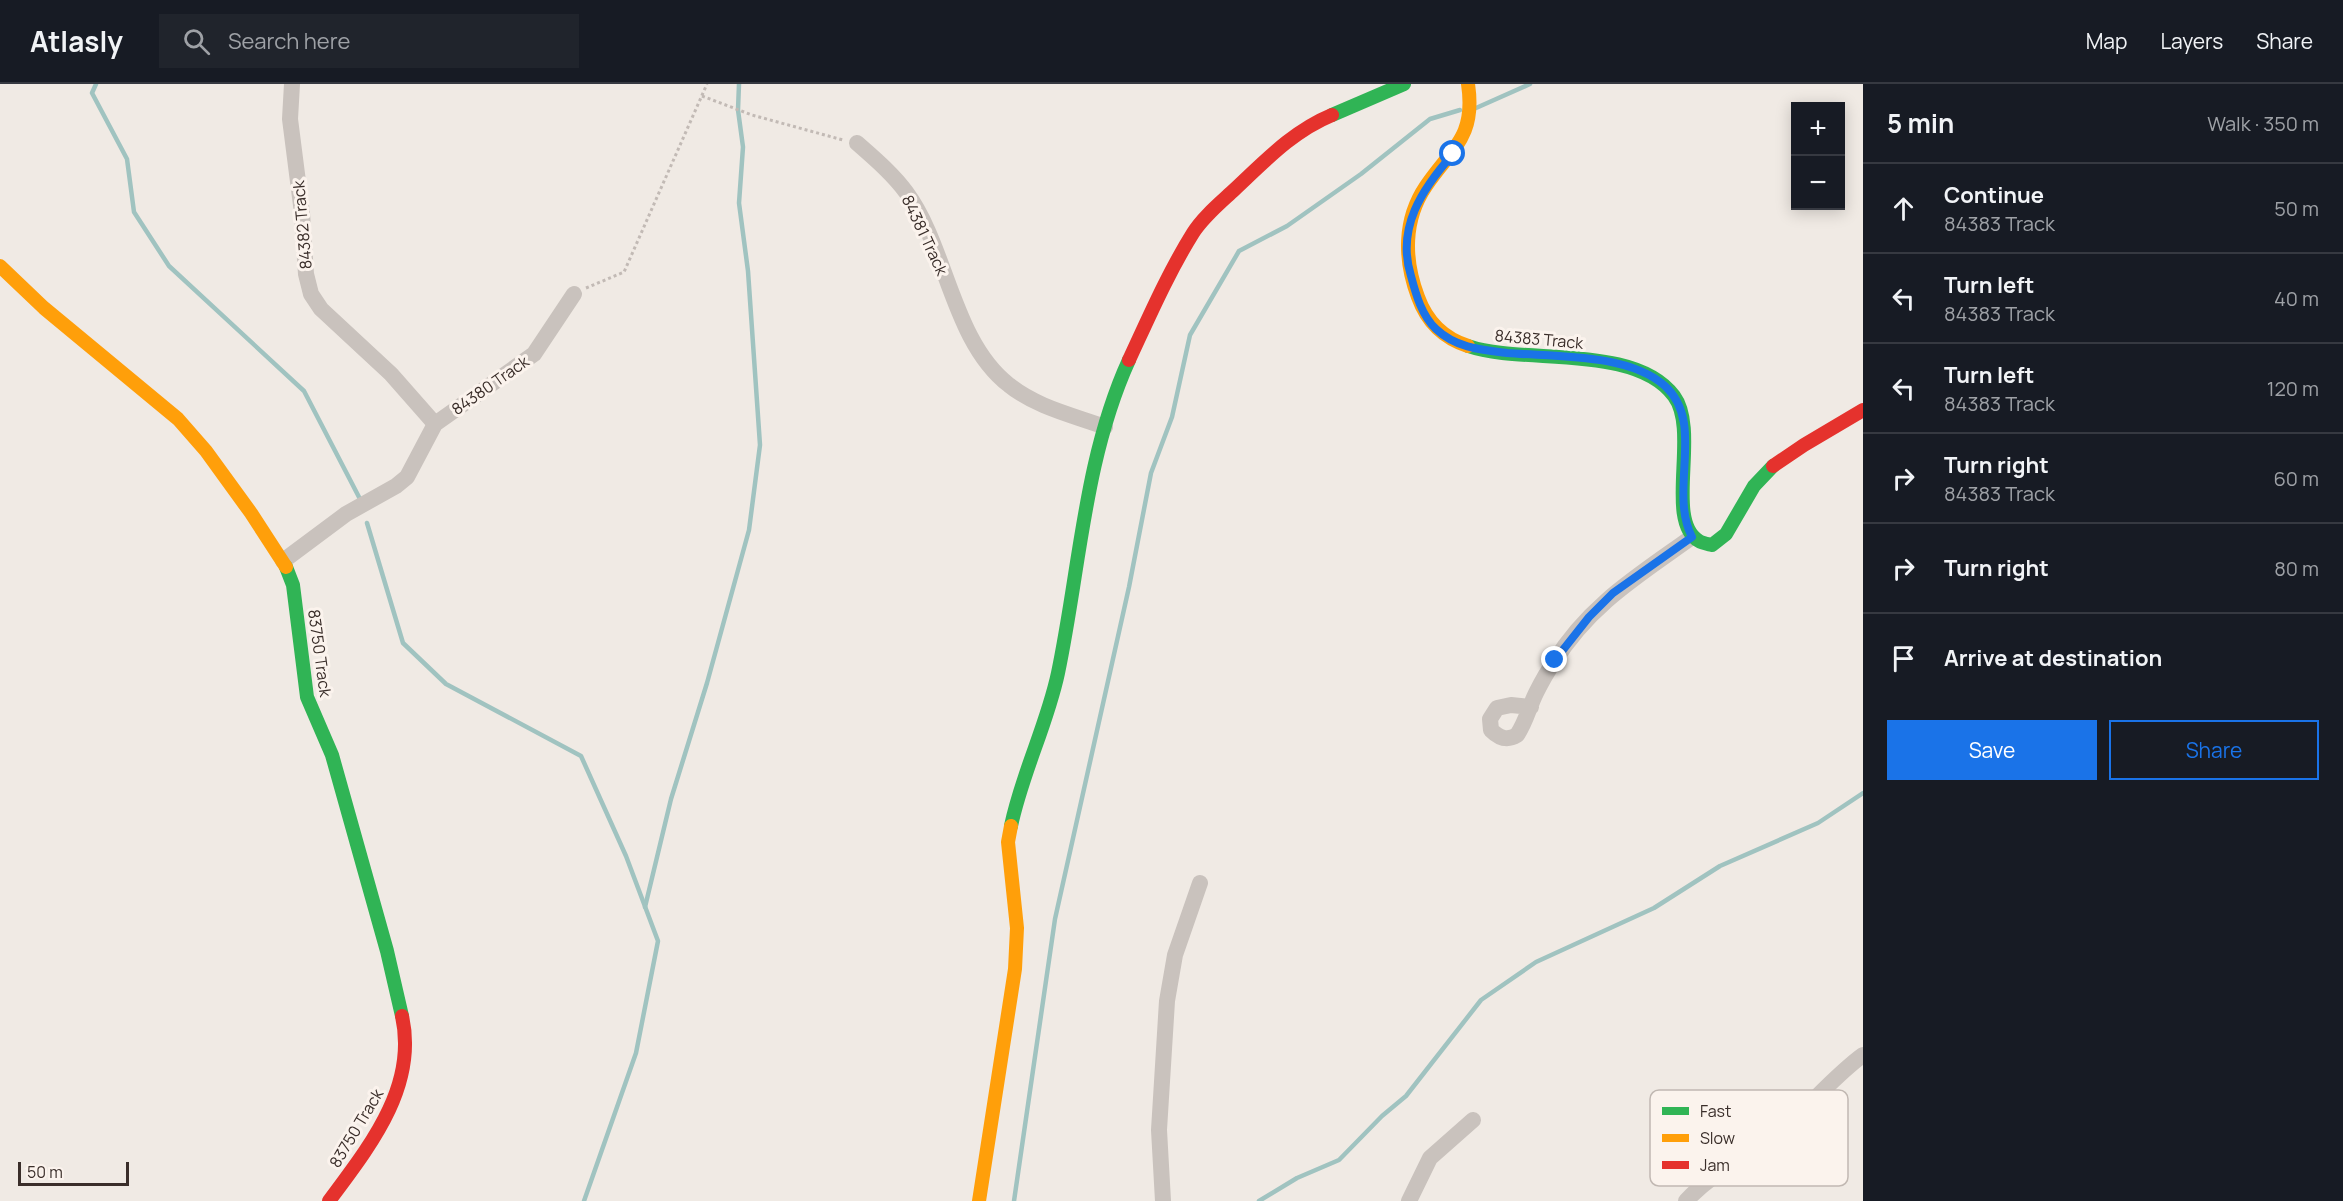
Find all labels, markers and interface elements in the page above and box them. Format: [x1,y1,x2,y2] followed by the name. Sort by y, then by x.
[159,14,579,68] search box
[30,22,123,60] text: Atlasly
[180,25,213,58] icon: search
[228,26,350,56] text: Search here
[2086,27,2127,55] text: Map
[2160,27,2223,55] text: Layers
[2256,27,2313,55] text: Share
[1791,102,1845,210] map controls
[1791,102,1845,156] button: +
[1887,105,1954,141] text: 5 min
[2207,110,2319,137] text: Walk · 350 m
[1439,140,1465,166] route start
[1791,156,1845,210] button: −
[287,179,317,270] street label: 84382 Track
[1944,180,2044,210] text: Continue
[897,191,954,280] street label: 84381 Track
[1887,192,1920,225] icon: ahead
[2274,195,2319,222] text: 50 m
[1944,210,2055,237] text: 84383 Track
[1944,270,2034,300] text: Turn left
[1887,282,1920,315] icon: left
[2274,285,2319,312] text: 40 m
[1944,300,2055,327] text: 84383 Track
[1494,324,1585,354] street label: 84383 Track
[447,350,534,420] street label: 84380 Track
[1944,360,2034,390] text: Turn left
[1887,372,1920,405] icon: left
[2267,375,2319,402] text: 120 m
[1944,390,2055,417] text: 84383 Track
[1944,450,2049,480] text: Turn right
[1887,462,1920,495] icon: right
[2273,465,2319,492] text: 60 m
[1944,480,2055,507] text: 84383 Track
[1887,552,1920,585] icon: right
[1944,553,2049,583] text: Turn right
[2274,555,2319,582] text: 80 m
[303,608,337,699] street label: 83750 Track
[1887,642,1920,675] icon: arrive
[1944,643,2162,673] text: Arrive at destination
[1541,646,1567,672] route end
[1887,720,2097,780] button: Save
[2109,720,2319,780] button: Share
[324,1084,389,1171] street label: 83750 Track
[1650,1090,1848,1186] legend
[1700,1100,1731,1122] text: Fast
[1700,1127,1735,1149] text: Slow
[1700,1154,1730,1176] text: Jam
[18,1159,129,1186] scale bar
[27,1161,63,1183] text: 50 m

